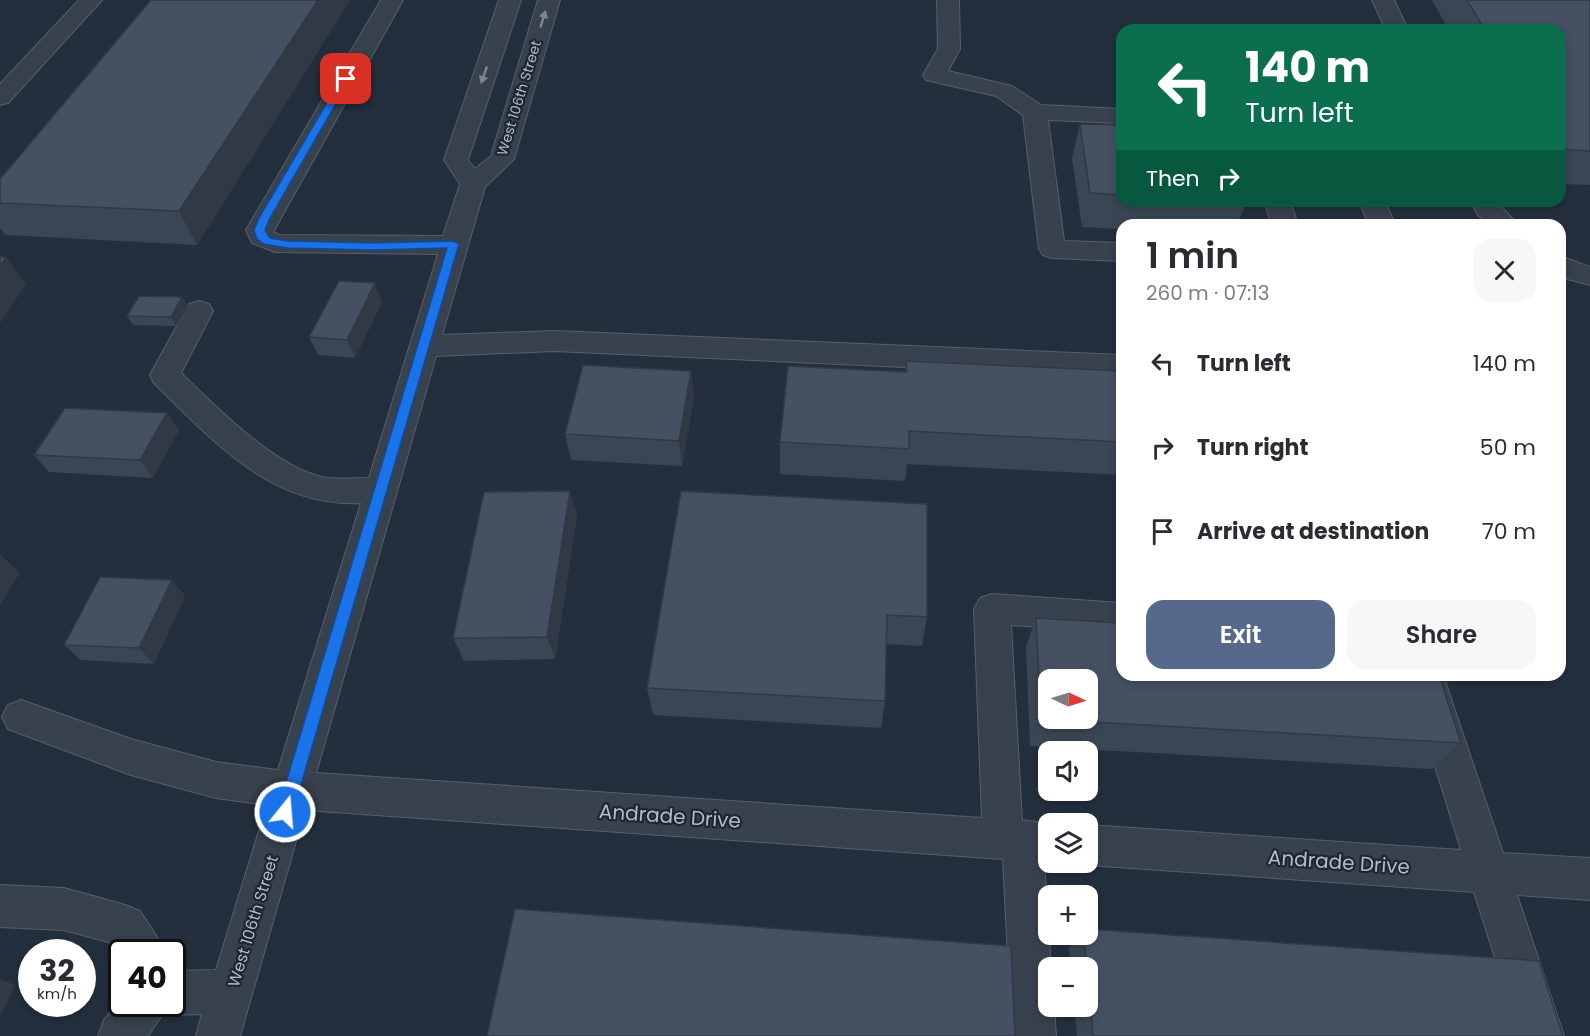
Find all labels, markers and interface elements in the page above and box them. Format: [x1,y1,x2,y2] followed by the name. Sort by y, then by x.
[539,10,548,28] one-way arrow
[492,38,546,158] street label: West 106th Street
[1245,38,1370,97] text: 140 m
[1146,48,1224,126] icon: left
[320,53,371,104] pin
[329,62,362,95] icon: arrive
[479,66,489,84] one-way arrow
[1245,94,1354,131] text: Turn left
[1212,162,1245,195] icon: right
[1146,163,1200,194] text: Then
[1146,230,1239,281] text: 1 min
[1473,239,1536,302] button: close
[1146,279,1270,307] text: 260 m · 07:13
[1146,347,1179,380] icon: left
[1197,348,1291,379] text: Turn left
[1473,348,1536,379] text: 140 m
[1146,431,1179,464] icon: right
[1197,432,1308,463] text: Turn right
[1480,432,1536,463] text: 50 m
[1146,515,1179,548] icon: arrive
[1197,516,1429,547] text: Arrive at destination
[1482,516,1536,547] text: 70 m
[1146,600,1335,669] button: Exit
[1347,600,1536,669] button: Share
[1038,669,1098,729] north arrow
[1038,669,1098,1017] map controls
[1038,741,1098,801] button: sound
[253,780,317,844] position arrow
[598,797,742,835] street label: Andrade Drive
[1038,813,1098,873] button: layers
[1267,843,1411,881] street label: Andrade Drive
[222,852,284,990] street label: West 106th Street
[1038,885,1098,945] button: +
[108,939,186,1017] speed limit sign: 40
[39,949,75,992] text: 32
[1038,957,1098,1017] button: −
[37,983,77,1004] text: km/h

